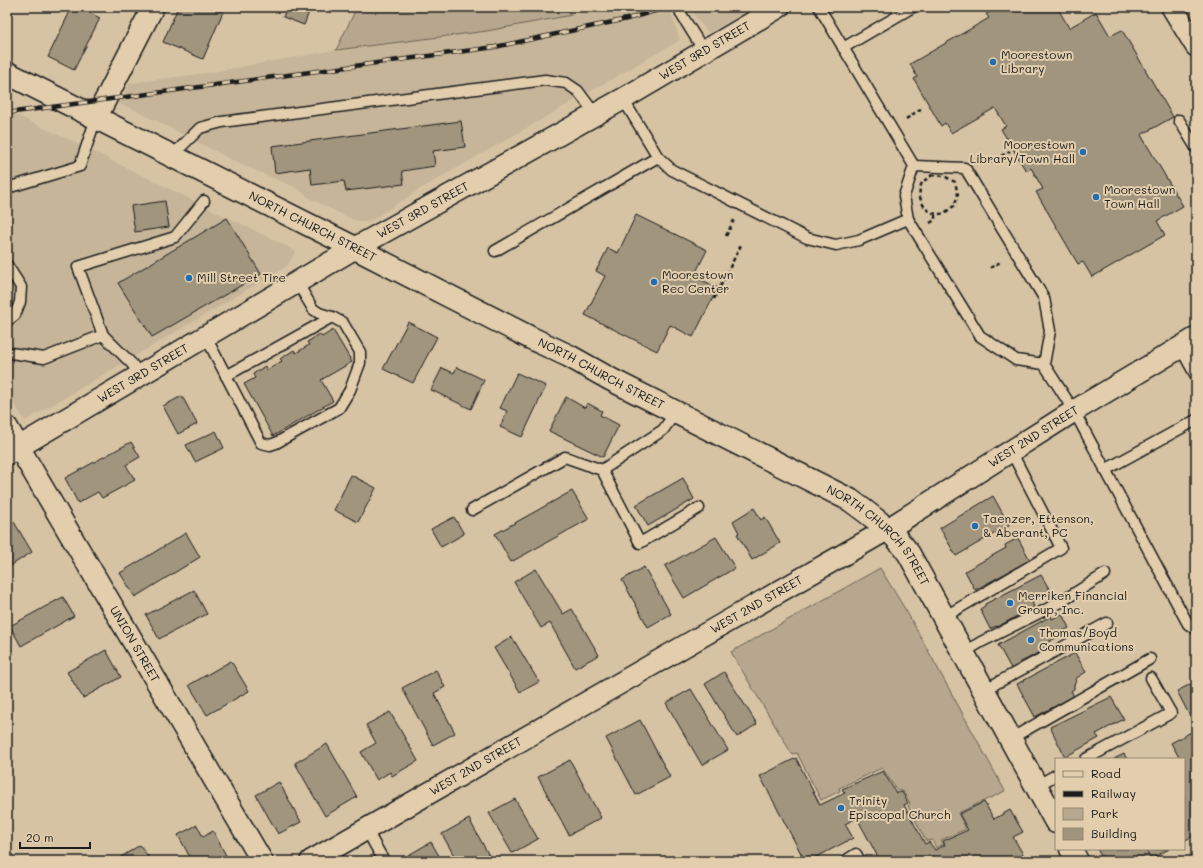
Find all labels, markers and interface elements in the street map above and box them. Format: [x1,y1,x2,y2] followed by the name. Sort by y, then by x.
[656,17,753,83] street label: WEST 3RD STREET
[1001,46,1072,76] place label: Moorestown Library
[988,57,998,67] marker: Moorestown Library
[970,136,1075,166] place label: Moorestown Library/Town Hall
[1078,147,1088,157] marker: Moorestown Library/Town Hall
[373,177,472,241] street label: WEST 3RD STREET
[1104,181,1175,211] place label: Moorestown Town Hall
[247,187,380,265] street label: NORTH CHURCH STREET
[1091,192,1101,202] marker: Moorestown Town Hall
[662,266,733,296] place label: Moorestown Rec Center
[197,269,286,285] place label: Mill Street Tire
[184,273,194,283] marker: Mill Street Tire
[649,277,659,287] marker: Moorestown Rec Center
[536,333,668,412] street label: NORTH CHURCH STREET
[94,339,191,406] street label: WEST 3RD STREET
[985,401,1081,470] street label: WEST 2ND STREET
[824,481,934,588] street label: NORTH CHURCH STREET
[983,510,1094,540] place label: Taenzer, Ettenson, & Aberant, PC
[970,521,980,531] marker: Taenzer, Ettenson, & Aberant, PC
[707,571,805,637] street label: WEST 2ND STREET
[1018,587,1127,617] place label: Merriken Financial Group, Inc.
[1005,598,1015,608] marker: Merriken Financial Group, Inc.
[107,603,164,685] street label: UNION STREET
[1039,624,1134,654] place label: Thomas/Boyd Communications
[1026,635,1036,645] marker: Thomas/Boyd Communications
[426,732,525,798] street label: WEST 2ND STREET
[1055,758,1185,850] legend
[1091,765,1121,781] text: Road
[1091,785,1136,801] text: Railway
[849,792,951,822] place label: Trinity Episcopal Church
[836,803,846,813] marker: Trinity Episcopal Church
[1091,805,1118,821] text: Park
[20,824,90,850] scale bar
[1091,825,1137,841] text: Building
[26,829,54,845] text: 20 m

